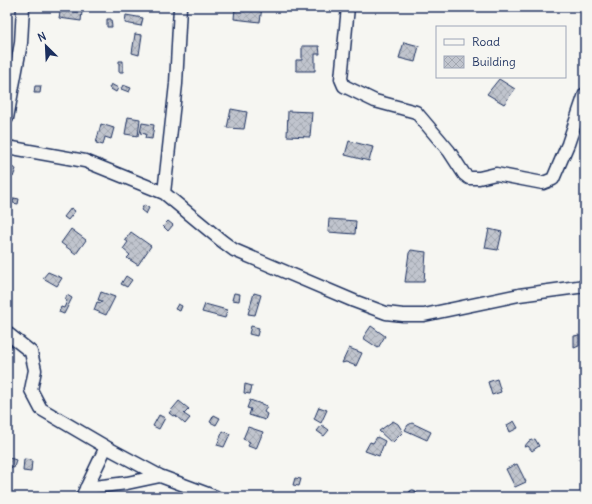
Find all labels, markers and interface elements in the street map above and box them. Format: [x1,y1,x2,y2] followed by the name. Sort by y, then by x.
[26,26,66,66] north arrow
[436,26,566,78] legend
[36,29,48,45] text: N
[472,34,500,49] text: Road
[472,54,516,69] text: Building

